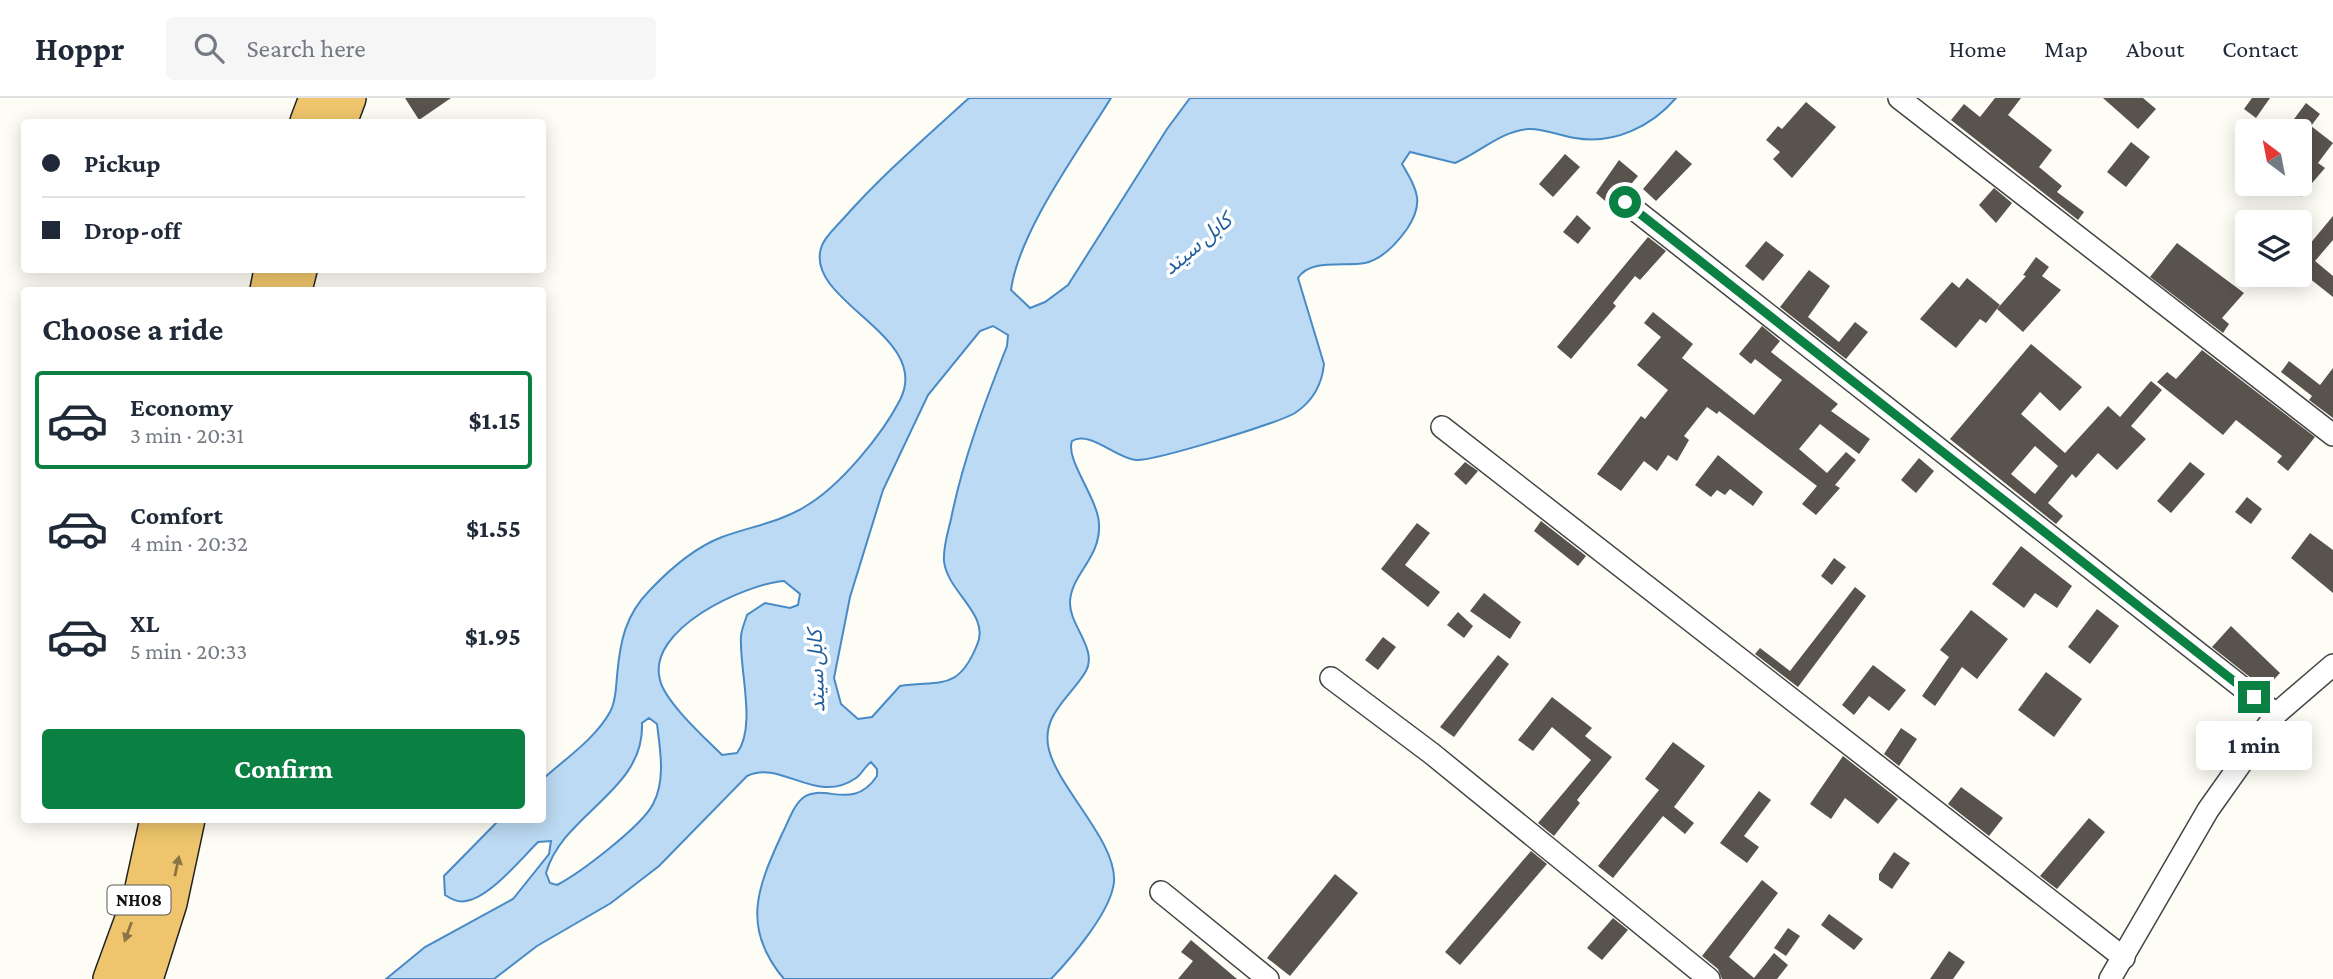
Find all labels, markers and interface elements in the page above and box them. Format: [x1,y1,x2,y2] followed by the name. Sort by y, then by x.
[166,17,656,80] search box
[190,29,228,67] icon: search
[35,30,124,67] text: Hoppr
[246,34,366,63] text: Search here
[1949,35,2006,62] text: Home
[2044,35,2088,62] text: Map
[2126,35,2184,62] text: About
[2222,35,2298,62] text: Contact
[2235,119,2312,196] north arrow
[2235,119,2312,287] map controls
[84,149,161,178] text: Pickup
[1609,186,1641,218] route start
[1158,206,1240,280] water label: کابل سيند
[2235,210,2312,287] button: layers
[84,216,181,245] text: Drop-off
[42,311,223,347] text: Choose a ride
[46,389,109,452] icon: car
[130,393,233,422] text: Economy
[469,406,521,435] text: $1.15
[130,422,244,448] text: 3 min · 20:31
[46,497,109,560] icon: car
[130,501,223,530] text: Comfort
[466,514,521,543] text: $1.55
[130,530,248,556] text: 4 min · 20:32
[46,605,109,668] icon: car
[130,609,159,638] text: XL
[465,622,521,651] text: $1.95
[802,625,829,713] water label: کابل سيند
[130,638,247,664] text: 5 min · 20:33
[2238,681,2270,713] route end
[2196,722,2312,770] callout: 1 min
[42,729,525,809] button: Confirm
[2228,732,2280,758] text: 1 min
[171,855,182,877] one-way arrow
[108,886,170,914] road number: NH08
[122,922,133,943] one-way arrow

